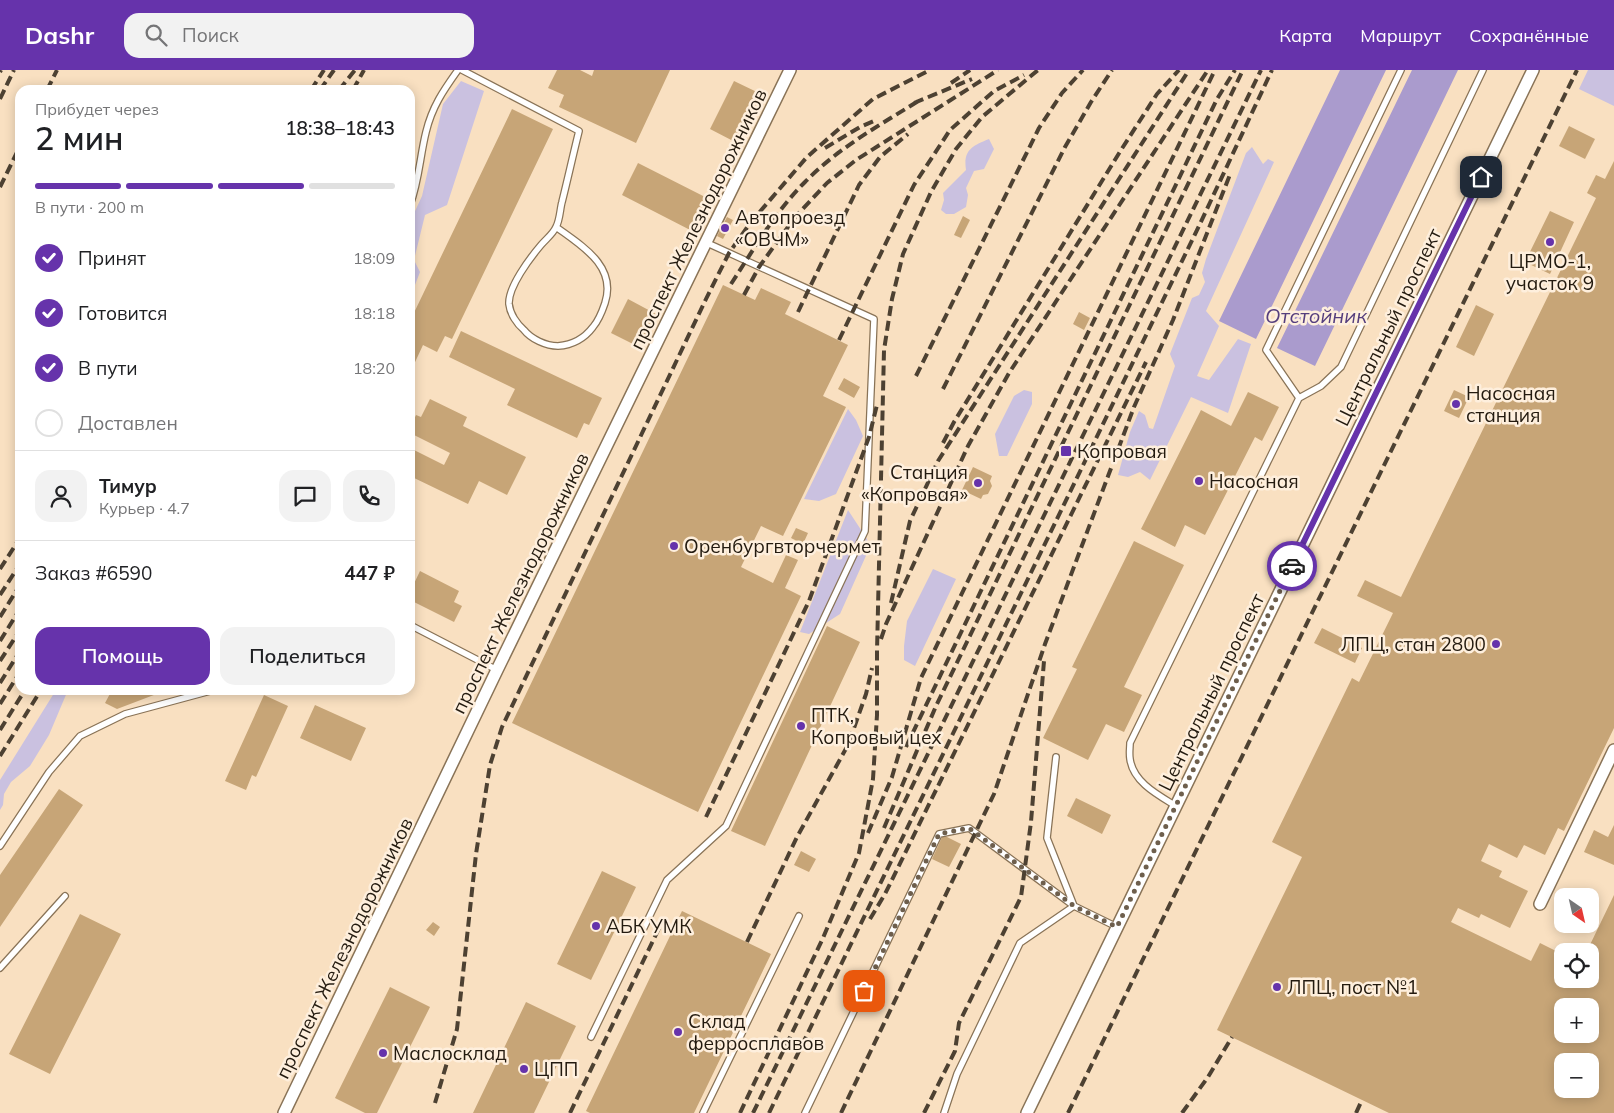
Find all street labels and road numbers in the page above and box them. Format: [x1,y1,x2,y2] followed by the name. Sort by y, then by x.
[624,85,772,353] street label: проспект Железнодорожников
[1330,224,1446,430] street label: Центральный проспект
[446,449,594,717] street label: проспект Железнодорожников
[1153,589,1269,795] street label: Центральный проспект
[270,814,418,1082] street label: проспект Железнодорожников

